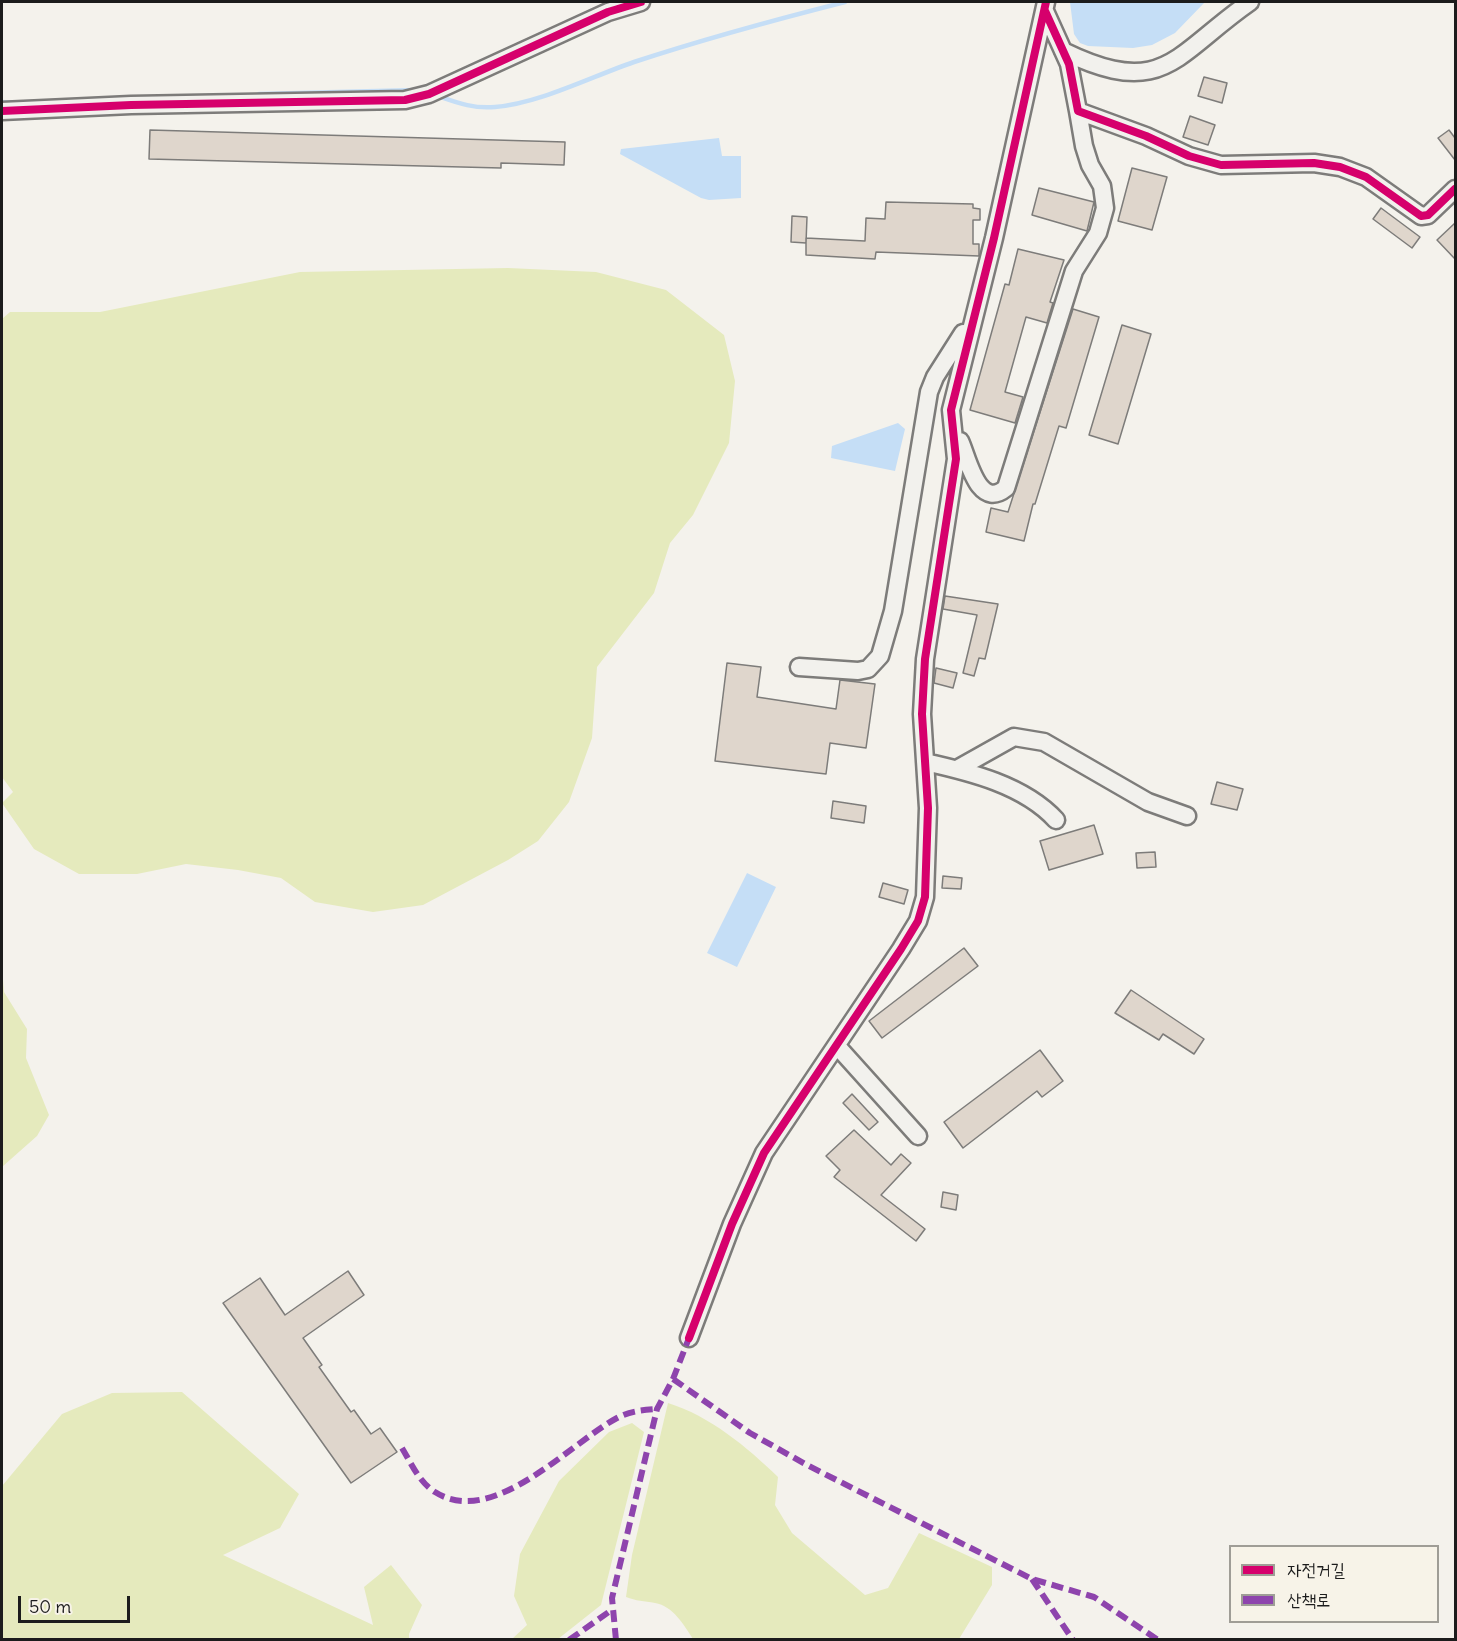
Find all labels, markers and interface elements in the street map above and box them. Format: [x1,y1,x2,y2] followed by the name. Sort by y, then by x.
[1229,1545,1439,1623] legend
[1287,1558,1345,1581] text: 자전거길
[21,1584,134,1622] scale bar
[1287,1588,1330,1611] text: 산책로
[29,1595,71,1618] text: 50 m

